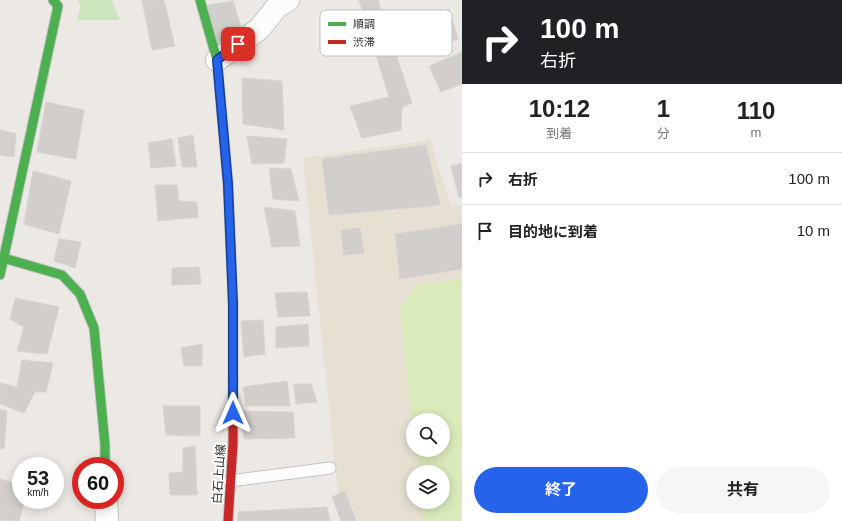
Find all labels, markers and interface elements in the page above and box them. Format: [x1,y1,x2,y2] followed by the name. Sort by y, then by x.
[320,10,452,56] legend
[540,13,619,44] text: 100 m
[474,16,526,68] icon: right
[353,18,375,30] text: 順調
[221,27,255,61] pin
[227,33,249,55] icon: arrive
[353,36,375,48] text: 渋滞
[540,51,576,71] text: 右折
[529,95,590,122] text: 10:12
[657,95,670,122] text: 1
[737,97,775,124] text: 110
[751,125,761,140] text: m
[546,126,572,141] text: 到着
[657,126,670,141] text: 分
[474,168,496,190] icon: right
[788,170,830,187] text: 100 m
[508,171,538,188] text: 右折
[474,220,496,242] icon: arrive
[797,222,830,239] text: 10 m
[508,223,598,240] text: 目的地に到着
[212,392,254,434] position arrow
[406,413,450,509] map controls
[406,413,450,457] button: search
[210,444,228,504] street label: 白石上山線
[72,457,124,509] speed limit sign: 60
[406,465,450,509] button: layers
[27,467,49,489] text: 53
[474,467,648,513] button: 終了
[656,467,830,513] button: 共有
[27,487,49,498] text: km/h

